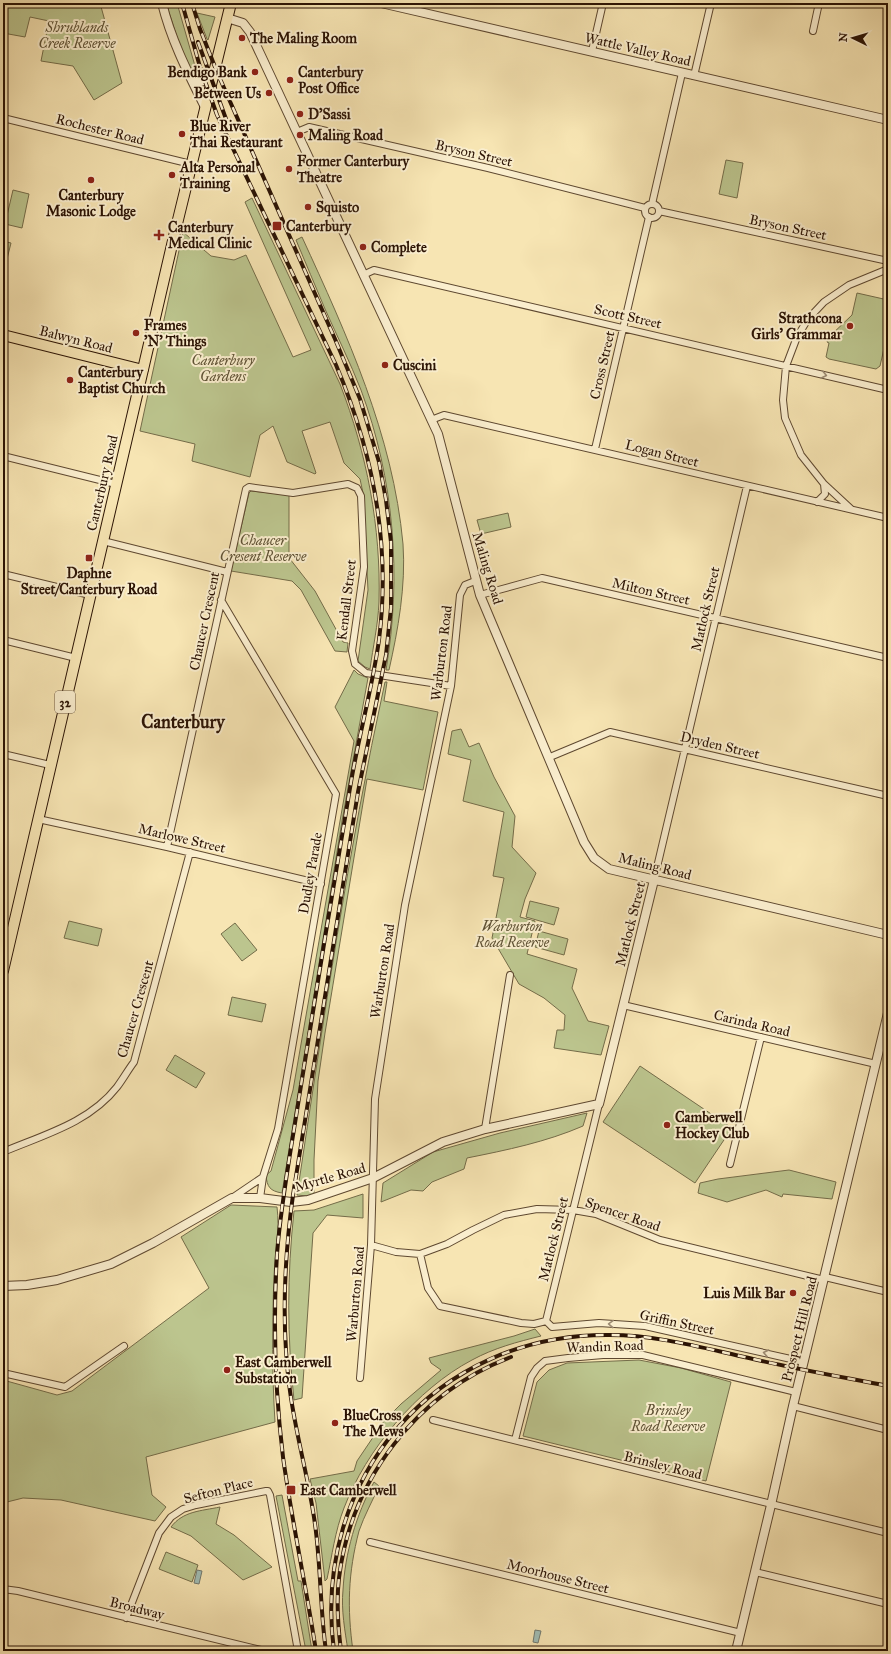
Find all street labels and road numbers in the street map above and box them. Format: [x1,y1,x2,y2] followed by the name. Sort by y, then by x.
[583,29,693,70] street label: Wattle Valley Road
[54,110,146,149] street label: Rochester Road
[434,136,514,171] street label: Bryson Street
[748,211,828,244] street label: Bryson Street
[592,300,663,333] street label: Scott Street
[37,322,114,357] street label: Balwyn Road
[586,329,619,401] street label: Cross Street
[83,434,122,533] street label: Canterbury Road
[623,436,701,471] street label: Logan Street
[468,530,507,606] street label: Maling Road
[333,559,360,642] street label: Kendall Street
[687,565,723,653] street label: Matlock Street
[186,570,223,672] street label: Chaucer Crescent
[610,574,692,609] street label: Milton Street
[427,604,456,702] street label: Warburton Road
[55,691,75,713] road number: 32
[679,728,761,763] street label: Dryden Street
[137,820,227,857] street label: Marlowe Street
[295,831,326,915] street label: Dudley Parade
[616,849,693,884] street label: Maling Road
[612,880,649,968] street label: Matlock Street
[367,922,398,1020] street label: Warburton Road
[113,958,158,1060] street label: Chaucer Crescent
[712,1006,792,1041] street label: Carinda Road
[293,1159,368,1196] street label: Myrtle Road
[583,1194,663,1235] street label: Spencer Road
[535,1195,572,1283] street label: Matlock Street
[343,1246,368,1342] street label: Warburton Road
[778,1274,821,1384] street label: Prospect Hill Road
[638,1306,716,1339] street label: Griffin Street
[566,1337,644,1356] street label: Wandin Road
[622,1448,704,1483] street label: Brinsley Road
[182,1474,255,1507] street label: Sefton Place
[505,1556,611,1597] street label: Moorhouse Street
[108,1593,166,1624] street label: Broadway

